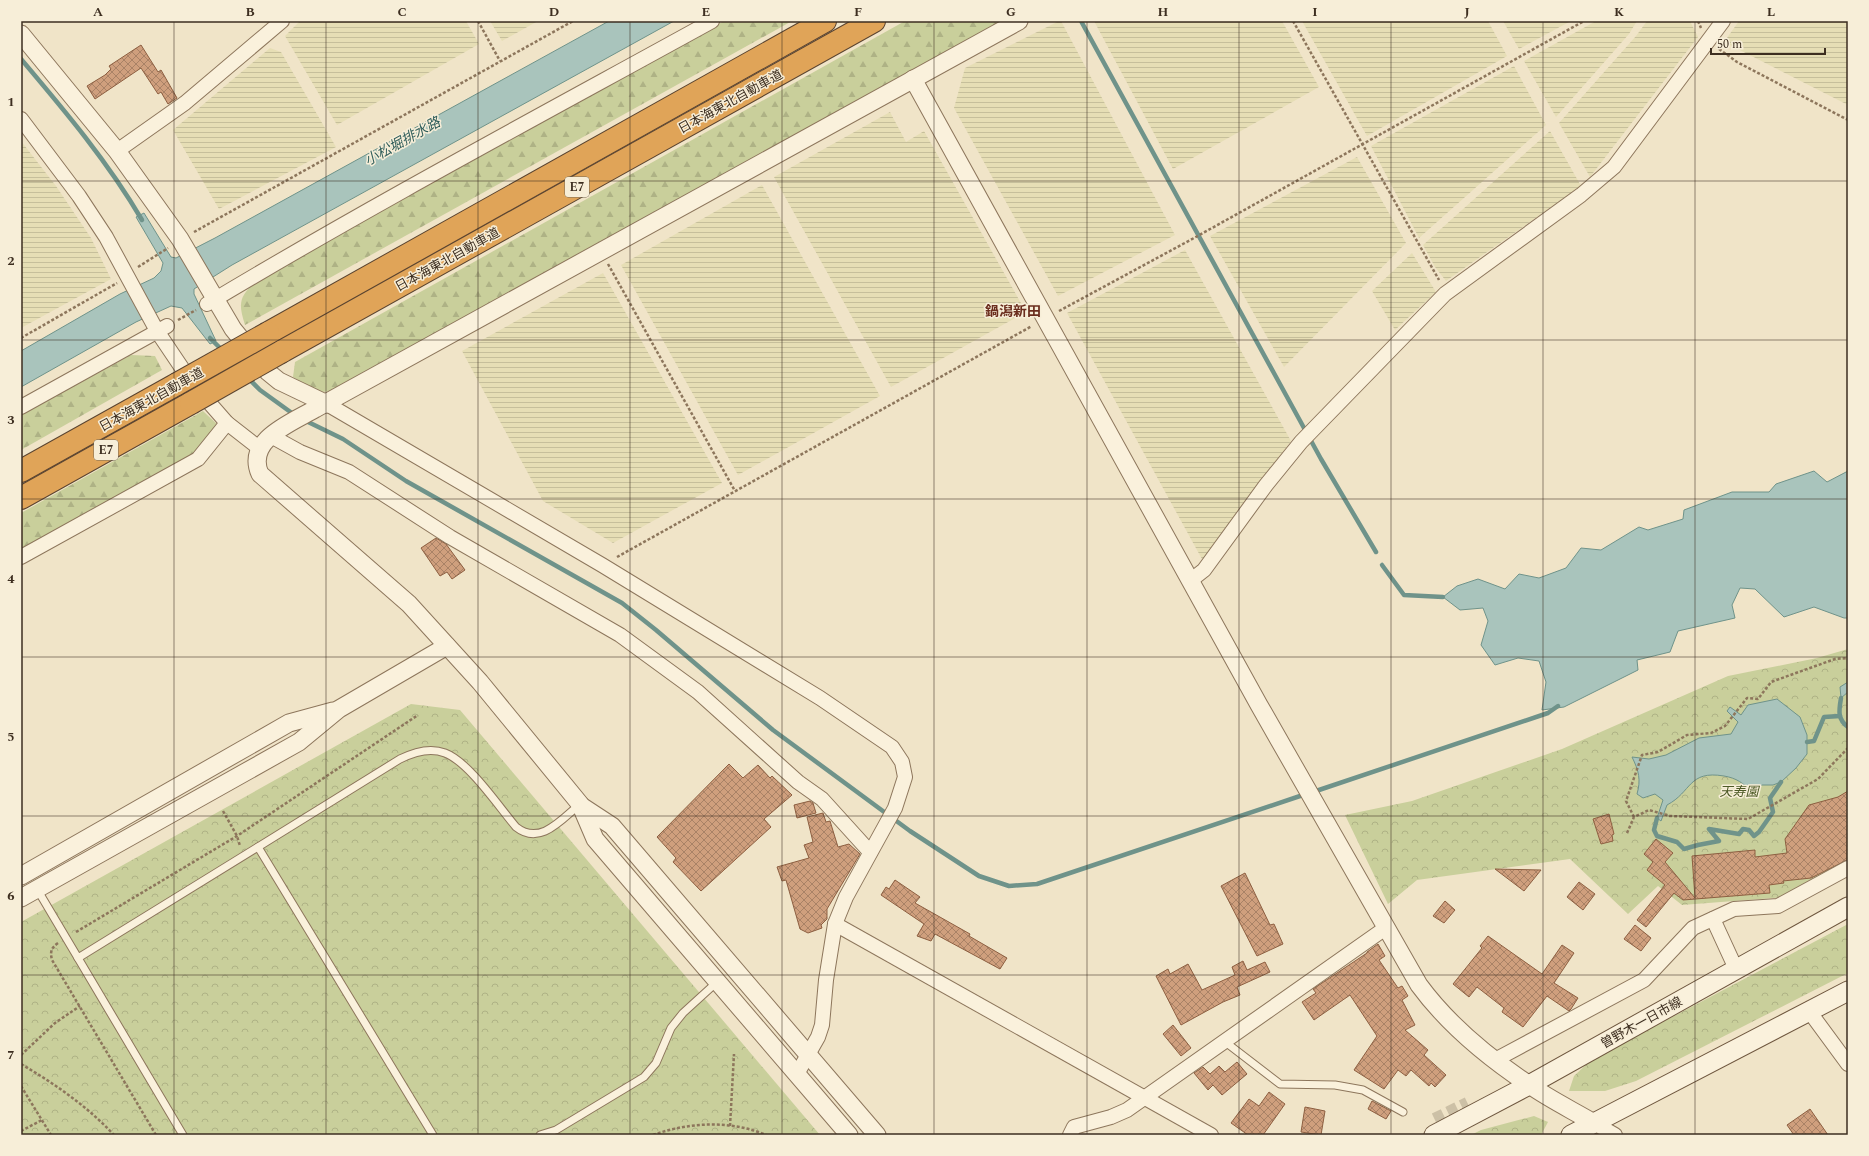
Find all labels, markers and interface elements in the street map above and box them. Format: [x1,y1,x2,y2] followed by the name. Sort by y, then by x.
[93,2,103,22] text: A
[245,2,255,22] text: B
[397,2,407,22] text: C
[549,2,559,22] text: D
[702,2,711,22] text: E
[854,2,862,22] text: F
[1006,2,1016,22] text: G
[1158,2,1169,22] text: H
[1312,2,1318,22] text: I
[1464,2,1470,22] text: J
[1614,2,1624,22] text: K
[1767,2,1775,22] text: L
[1711,30,1825,56] scale bar
[1717,35,1742,54] text: 50 m
[674,65,787,139] street label: 日本海東北自動車道
[7,92,15,112] text: 1
[360,111,445,171] water label: 小松堀排水路
[565,177,589,197] road number: E7
[391,223,504,297] street label: 日本海東北自動車道
[7,251,15,271] text: 2
[985,301,1041,322] district label: 鍋潟新田
[95,363,208,437] street label: 日本海東北自動車道
[7,410,15,430] text: 3
[94,440,118,460] road number: E7
[7,569,15,589] text: 4
[7,727,15,747] text: 5
[1719,782,1760,802] park label: 天寿園
[7,886,15,906] text: 6
[1597,992,1686,1054] street label: 曽野木一日市線
[7,1045,15,1065] text: 7

